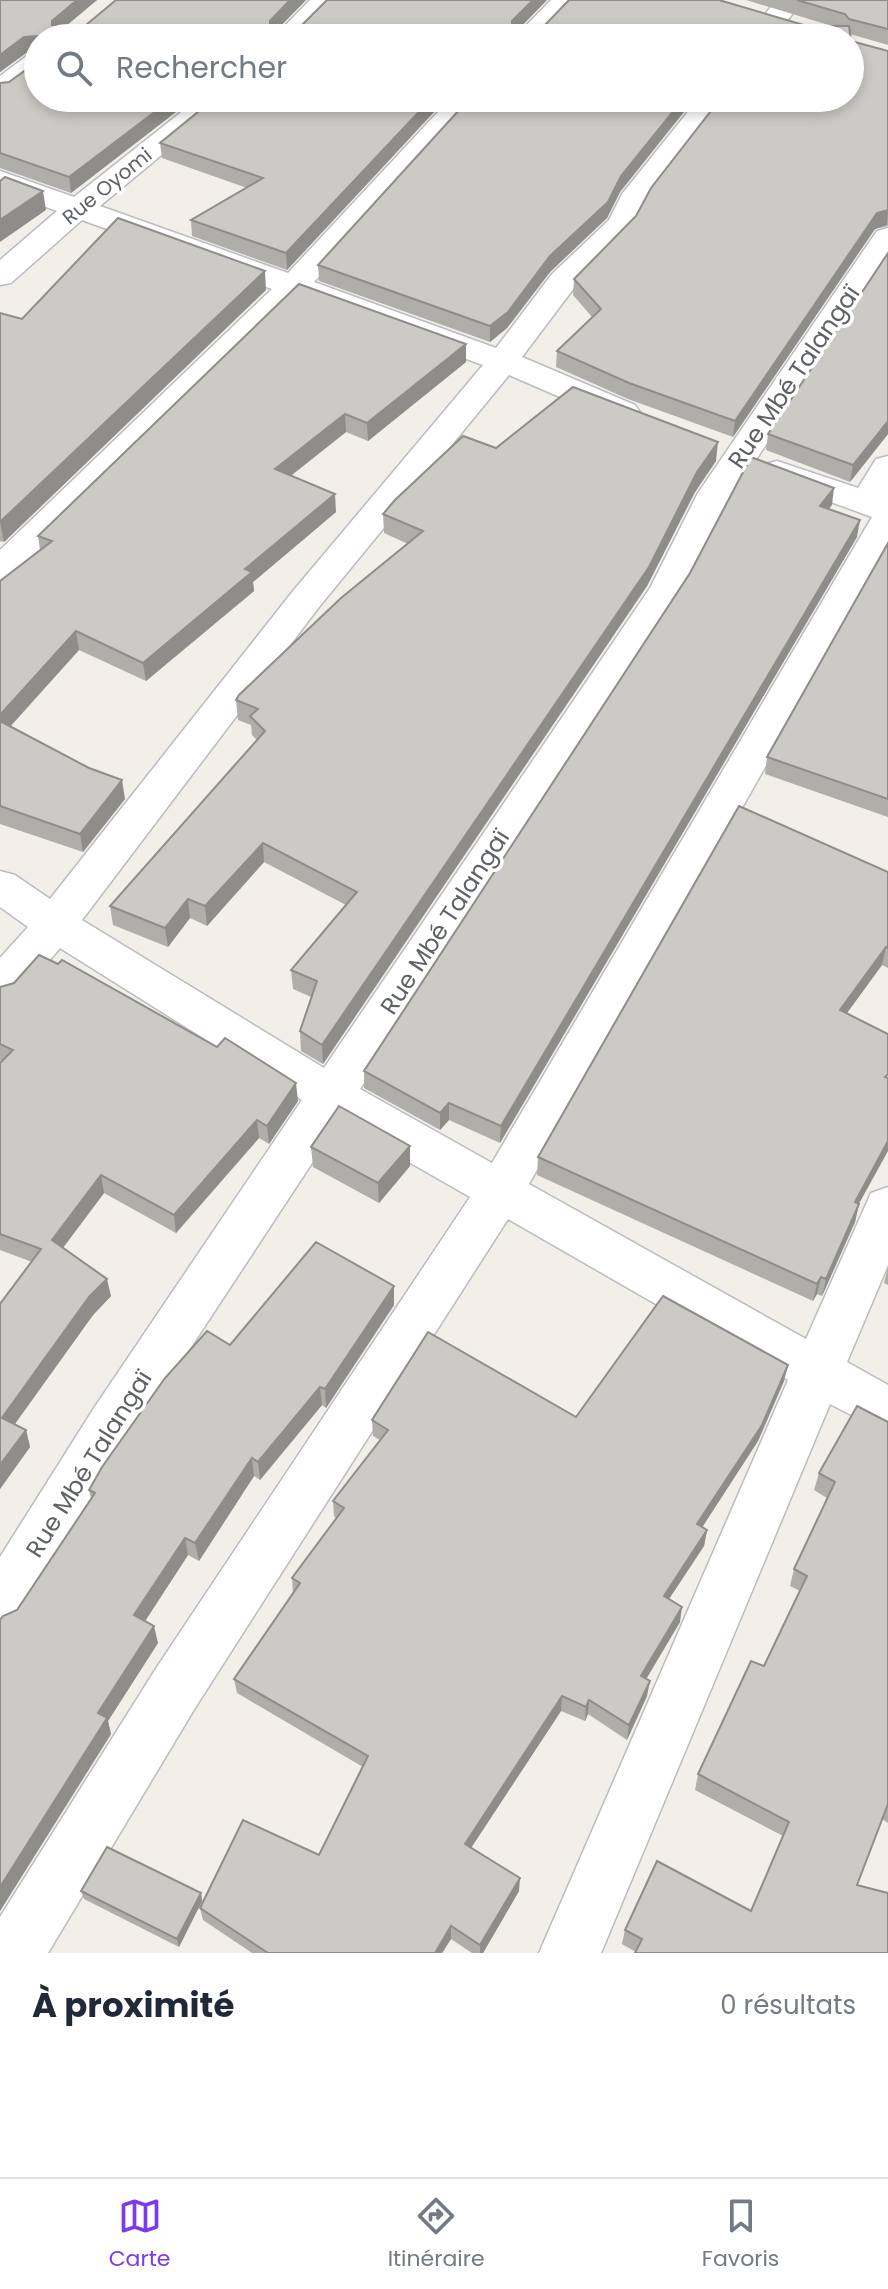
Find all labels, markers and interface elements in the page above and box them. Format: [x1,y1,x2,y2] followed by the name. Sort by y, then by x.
[24,24,864,112] search box
[52,46,96,90] icon: search
[116,46,287,89] text: Rechercher
[56,141,158,231] street label: Rue Oyomi
[720,278,868,475] street label: Rue Mbé Talangaï
[372,822,517,1021] street label: Rue Mbé Talangaï
[18,1363,160,1563] street label: Rue Mbé Talangaï
[32,1981,234,2029] text: À proximité
[720,1987,856,2023] text: 0 résultats
[109,2194,170,2275] tab: Carte
[388,2194,485,2275] tab: Itinéraire
[702,2194,779,2275] tab: Favoris

